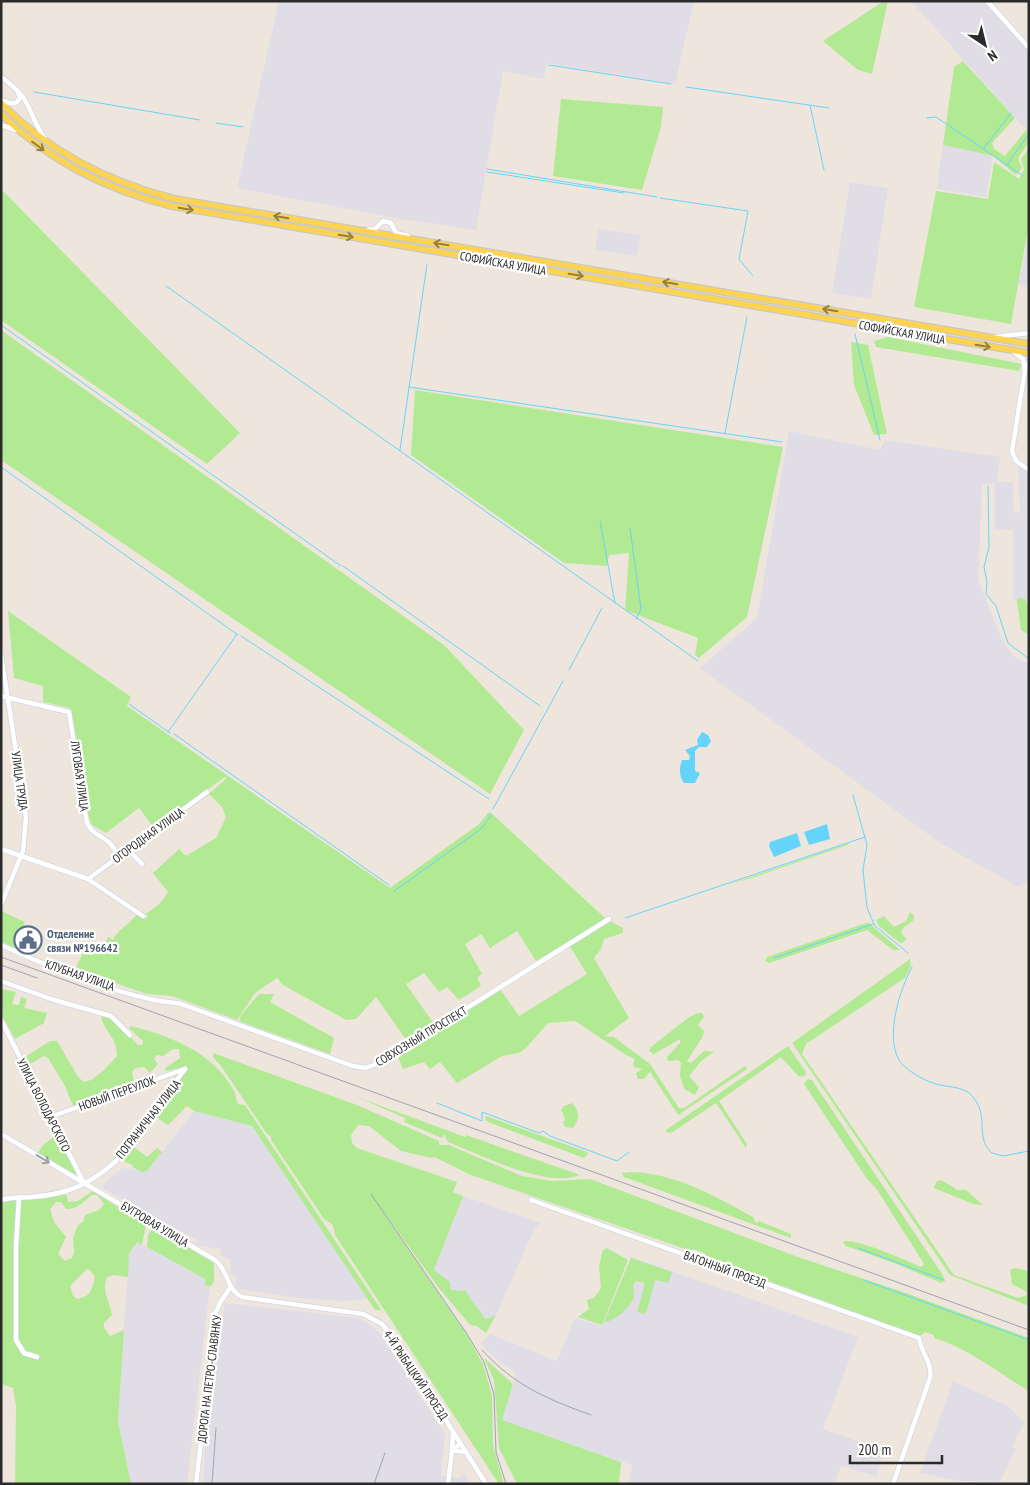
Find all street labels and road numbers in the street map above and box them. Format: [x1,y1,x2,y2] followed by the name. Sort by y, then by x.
[459,248,548,278] street label: СОФИЙСКАЯ УЛИЦА
[858,317,947,347] street label: СОФИЙСКАЯ УЛИЦА
[67,739,92,813] street label: ЛУГОВАЯ УЛИЦА
[8,750,32,812] street label: УЛИЦА ТРУДА
[109,804,187,866] street label: ОГОРОДНАЯ УЛИЦА
[43,956,117,994] street label: КЛУБНАЯ УЛИЦА
[372,1002,470,1069] street label: СОВХОЗНЫЙ ПРОСПЕКТ
[14,1056,74,1155] street label: УЛИЦА ВОЛОДАРСКОГО
[76,1072,158,1114] street label: НОВЫЙ ПЕРЕУЛОК
[112,1076,184,1162] street label: ПОГРАНИЧНАЯ УЛИЦА
[119,1198,192,1250] street label: БУГРОВАЯ УЛИЦА
[682,1247,769,1291] street label: ВАГОННЫЙ ПРОЕЗД
[194,1314,224,1444] street label: ДОРОГА НА ПЕТРО-СЛАВЯНКУ
[380,1327,452,1423] street label: 4-Й РЫБАЦКИЙ ПРОЕЗД

